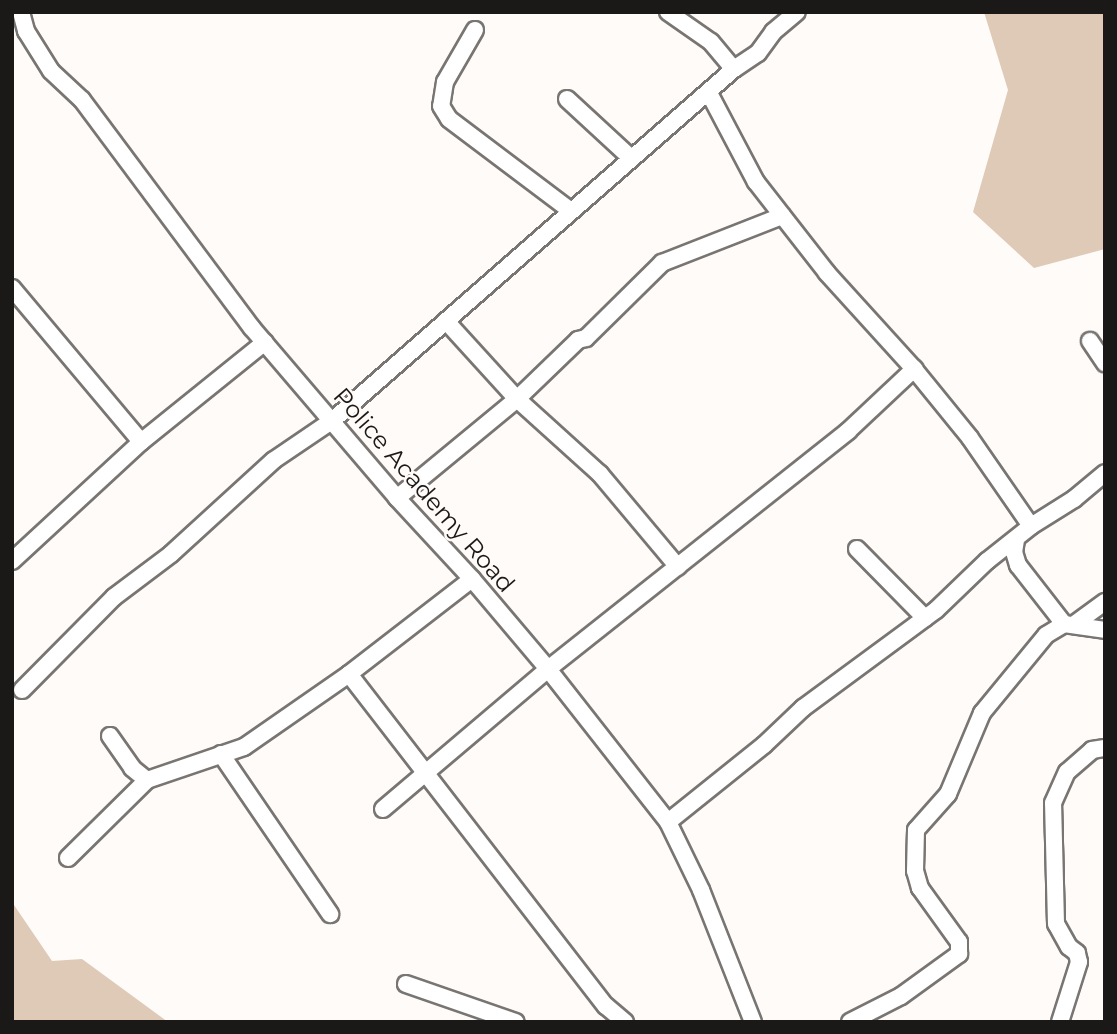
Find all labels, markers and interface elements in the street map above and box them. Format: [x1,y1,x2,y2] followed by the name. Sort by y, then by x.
[327,382,521,598] street label: Police Academy Road

